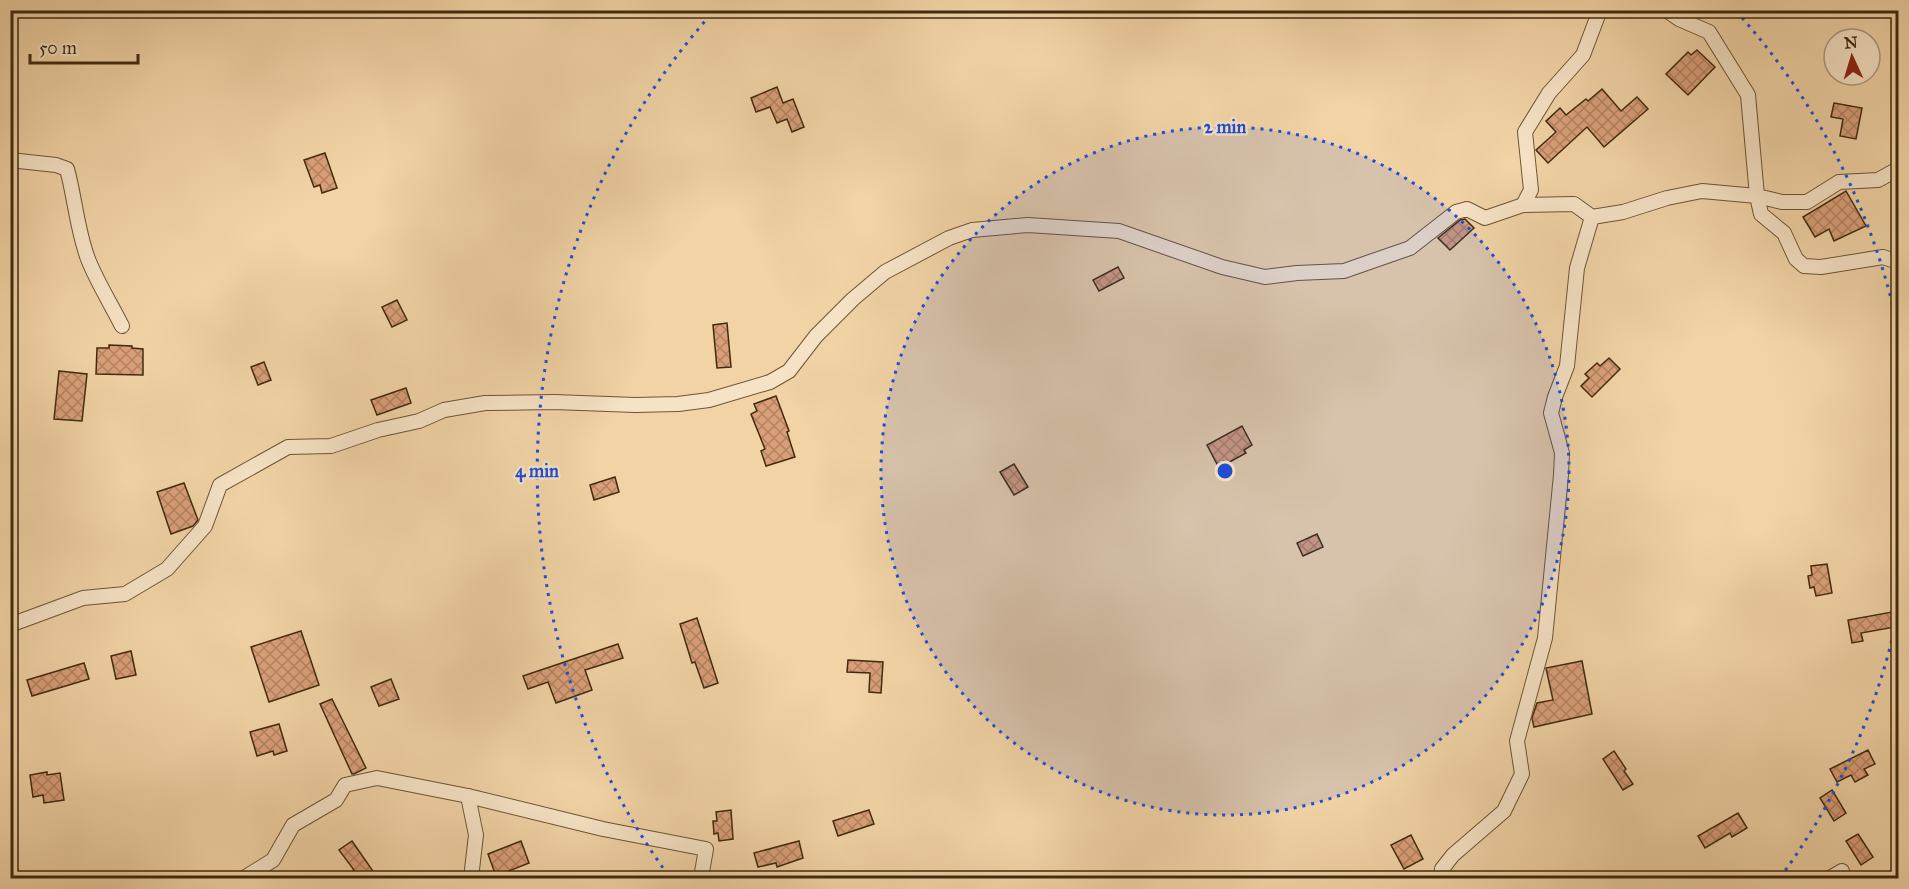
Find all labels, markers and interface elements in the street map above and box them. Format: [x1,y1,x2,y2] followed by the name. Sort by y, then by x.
[30,27,138,65] scale bar
[1822,27,1882,87] north arrow
[1844,33,1859,52] text: N
[39,37,77,59] text: 50 m
[1204,116,1247,138] text: 2 min
[515,460,559,483] text: 4 min
[1215,461,1235,481] centre of rings

